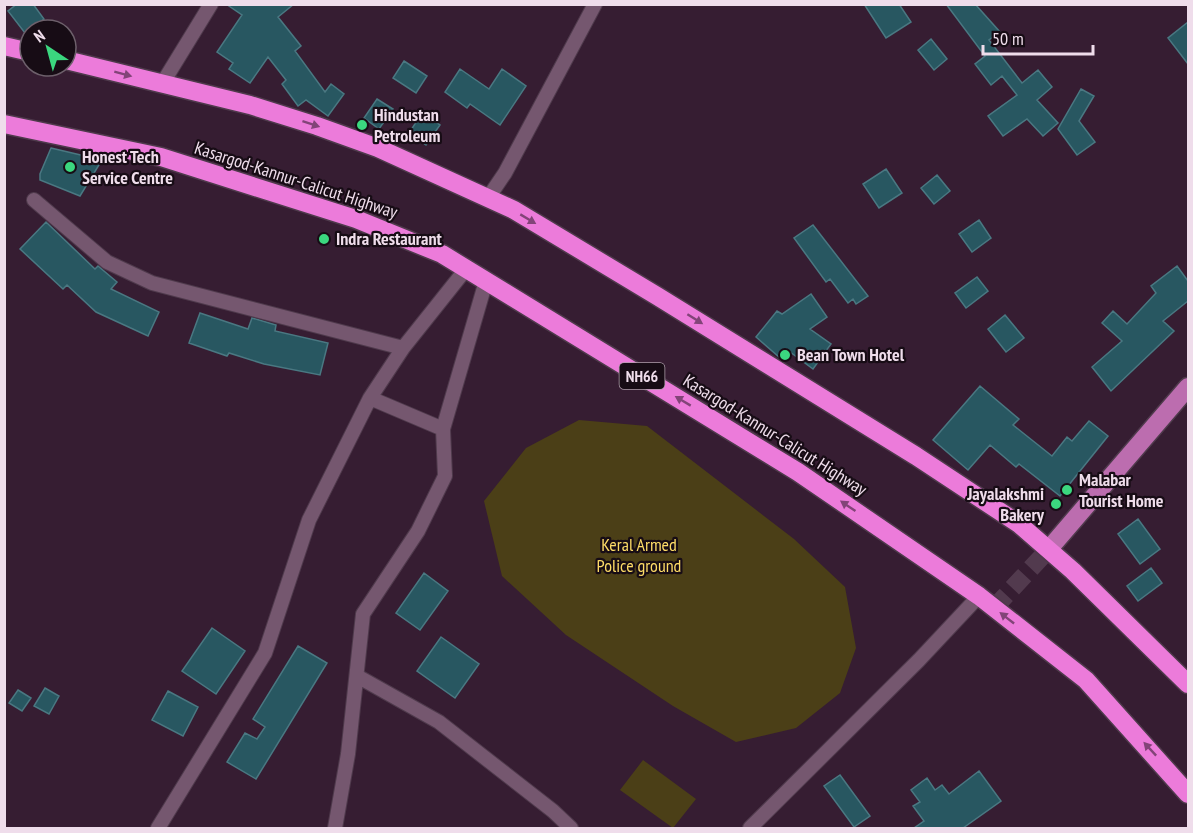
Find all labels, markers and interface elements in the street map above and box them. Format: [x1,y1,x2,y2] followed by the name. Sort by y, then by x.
[18,18,78,78] north arrow
[983,18,1092,56] scale bar
[30,25,49,46] text: N
[992,27,1024,50] text: 50 m
[114,70,132,79] one-way arrow
[374,103,440,147] place label: Hindustan Petroleum
[355,118,369,132] marker: Hindustan Petroleum
[302,120,320,129] one-way arrow
[192,136,401,223] street label: Kasargod-Kannur-Calicut Highway
[82,145,173,189] place label: Honest Tech Service Centre
[63,160,77,174] marker: Honest Tech Service Centre
[520,213,536,224] one-way arrow
[336,227,443,250] place label: Indra Restaurant
[317,232,331,246] marker: Indra Restaurant
[687,313,703,324] one-way arrow
[797,343,905,366] place label: Bean Town Hotel
[778,348,792,362] marker: Bean Town Hotel
[620,363,664,389] road number: NH66
[679,369,871,501] street label: Kasargod-Kannur-Calicut Highway
[675,396,691,407] one-way arrow
[1079,468,1164,512] place label: Malabar Tourist Home
[966,482,1045,526] place label: Jayalakshmi Bakery
[1060,483,1074,497] marker: Malabar Tourist Home
[1049,497,1063,511] marker: Jayalakshmi Bakery
[840,500,856,512] one-way arrow
[597,533,681,577] park label: Keral Armed Police ground
[999,611,1015,624] one-way arrow
[1144,742,1158,756] one-way arrow

